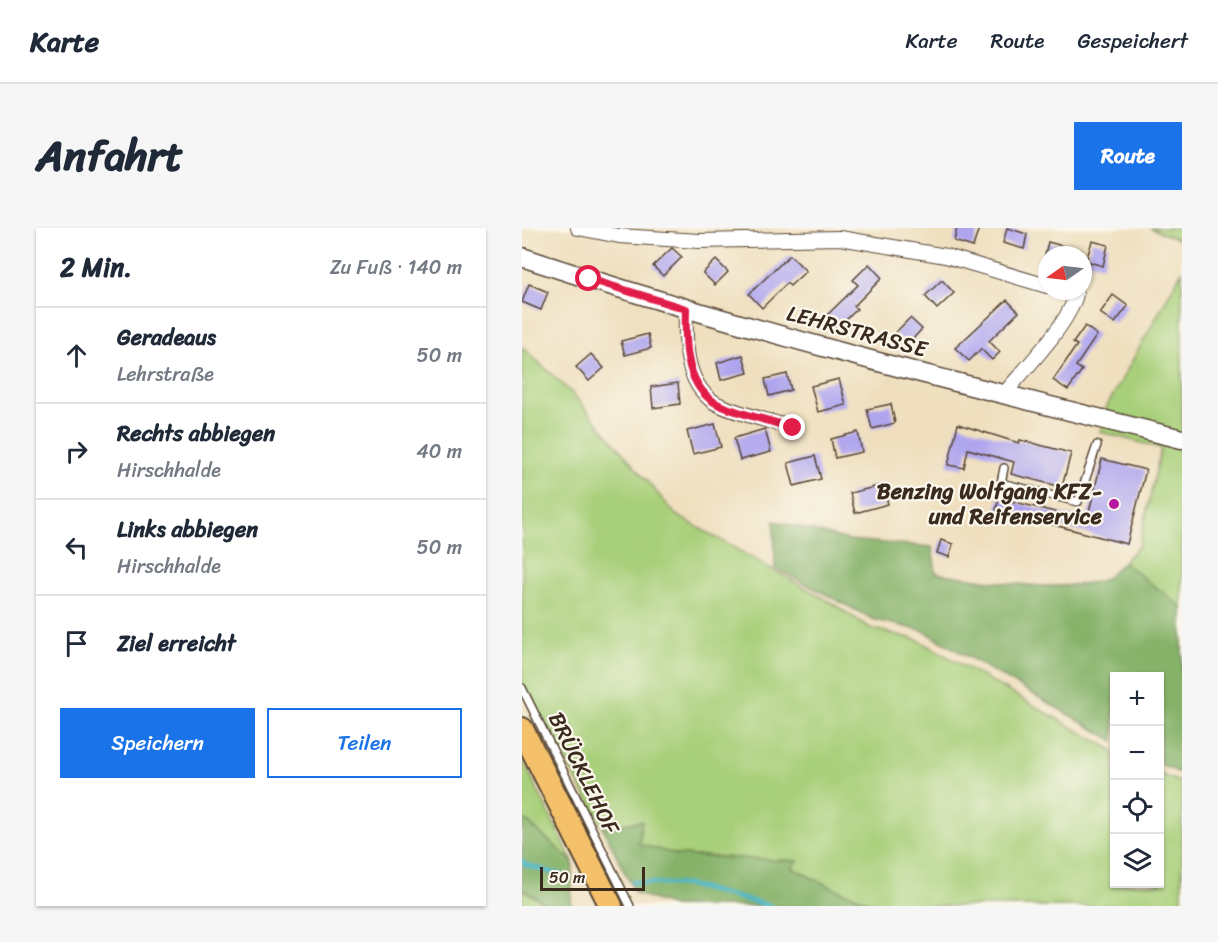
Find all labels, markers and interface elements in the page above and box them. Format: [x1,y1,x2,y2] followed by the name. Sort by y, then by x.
[30,17,99,66] text: Karte
[906,22,957,60] text: Karte
[990,22,1044,60] text: Route
[1077,22,1188,60] text: Gespeichert
[36,119,183,193] text: Anfahrt
[1074,122,1182,190] button: Route
[60,244,132,290] text: 2 Min.
[1038,246,1092,300] north arrow
[330,250,462,285] text: Zu Fuß · 140 m
[575,265,601,291] route start
[782,294,933,369] street label: LEHRSTRASSE
[117,318,216,357] text: Geradeaus
[417,338,462,373] text: 50 m
[60,339,93,372] icon: ahead
[117,357,214,392] text: Lehrstraße
[117,414,275,453] text: Rechts abbiegen
[779,414,805,440] route end
[416,434,462,469] text: 40 m
[60,435,93,468] icon: right
[117,453,221,488] text: Hirschhalde
[877,472,1103,536] place label: Benzing Wolfgang KFZ- und Reifenservice
[1107,497,1121,511] marker: Benzing Wolfgang KFZ- und Reifenservice
[117,510,258,549] text: Links abbiegen
[417,530,462,565] text: 50 m
[60,531,93,564] icon: left
[117,549,221,584] text: Hirschhalde
[117,624,236,663] text: Ziel erreicht
[60,627,93,660] icon: arrive
[1110,672,1164,888] map controls
[1110,672,1164,726] button: +
[537,705,631,842] street label: BRÜCKLEHOF
[60,708,255,778] button: Speichern
[267,708,462,778] button: Teilen
[1110,726,1164,780] button: −
[1110,780,1164,834] button: locate
[1110,834,1164,888] button: layers
[549,863,585,892] text: 50 m
[540,864,645,892] scale bar

